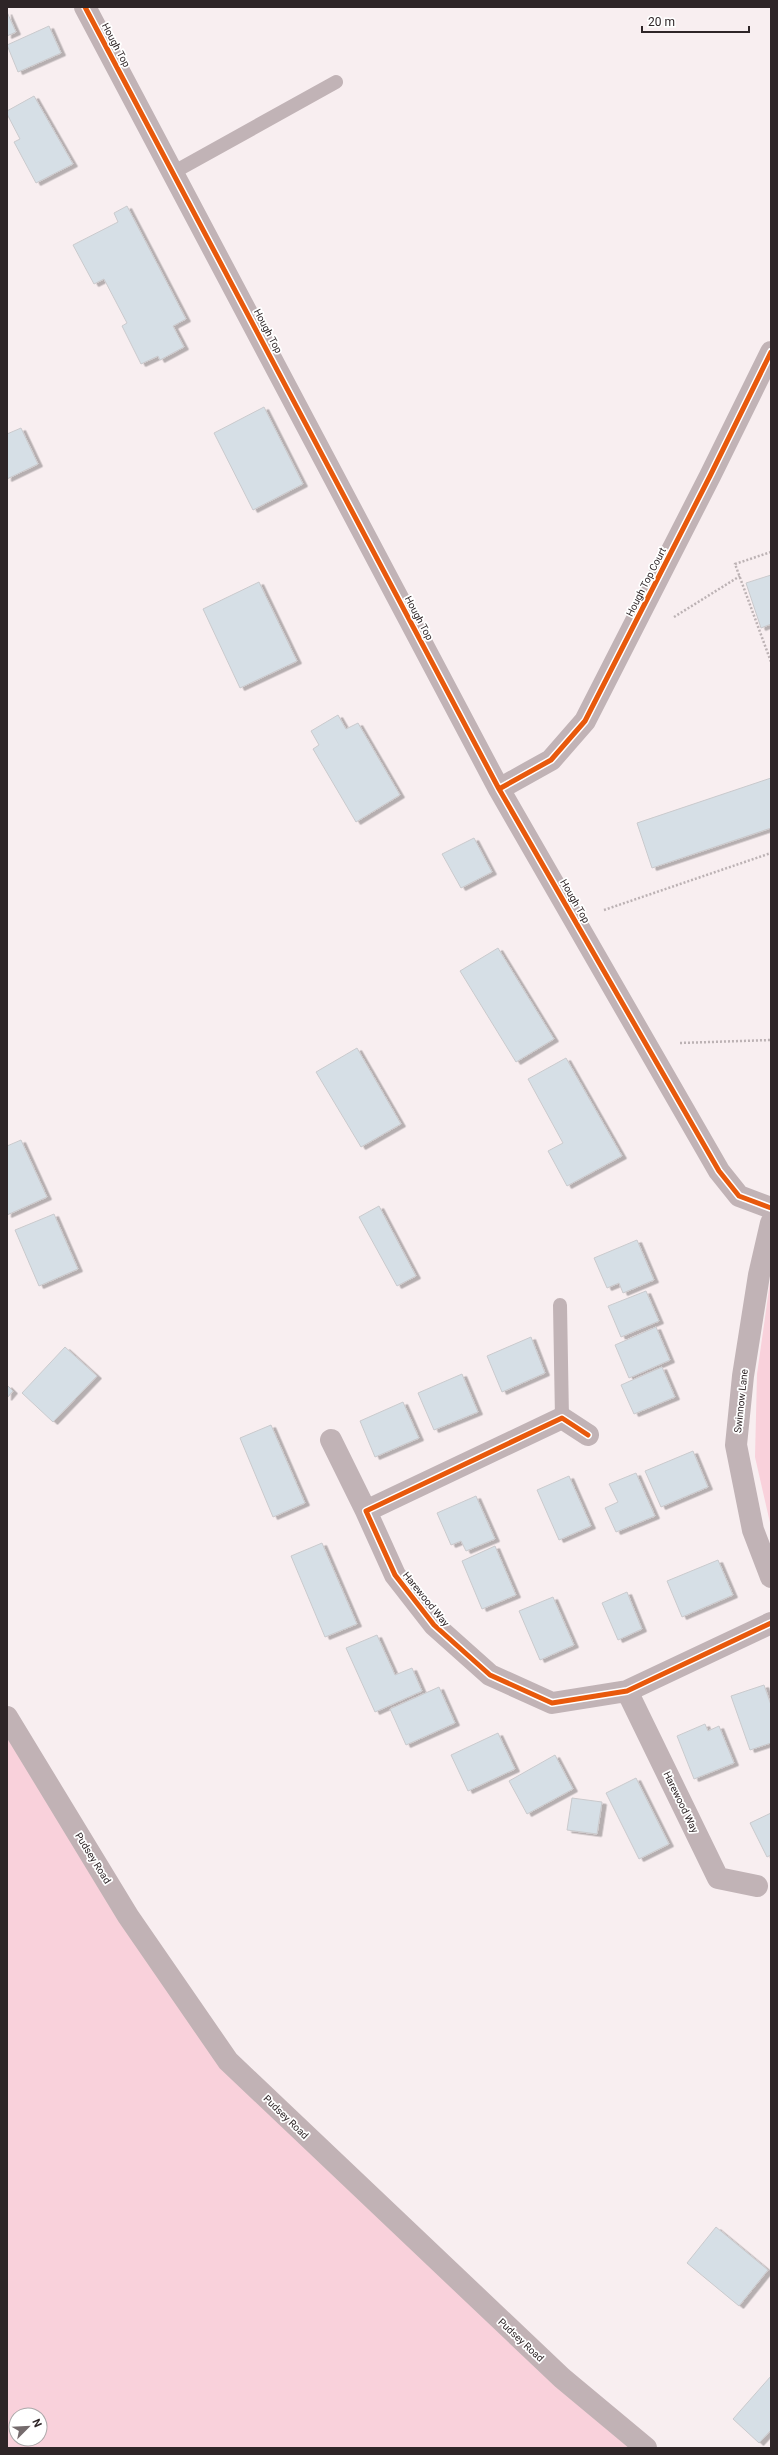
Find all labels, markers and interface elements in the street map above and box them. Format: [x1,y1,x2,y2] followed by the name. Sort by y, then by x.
[642,8,749,34] scale bar
[648,15,675,29] text: 20 m
[100,21,132,69] street label: Hough Top
[252,307,284,355] street label: Hough Top
[624,546,668,618] street label: Hough Top Court
[403,594,435,642] street label: Hough Top
[558,877,592,925] street label: Hough Top
[732,1368,750,1434] street label: Swinnow Lane
[401,1569,452,1629] street label: Harewood Way
[661,1769,701,1835] street label: Harewood Way
[73,1830,113,1886] street label: Pudsey Road
[261,2093,311,2141] street label: Pudsey Road
[496,2316,546,2364] street label: Pudsey Road
[8,2407,48,2447] north arrow
[29,2417,44,2430] text: N

